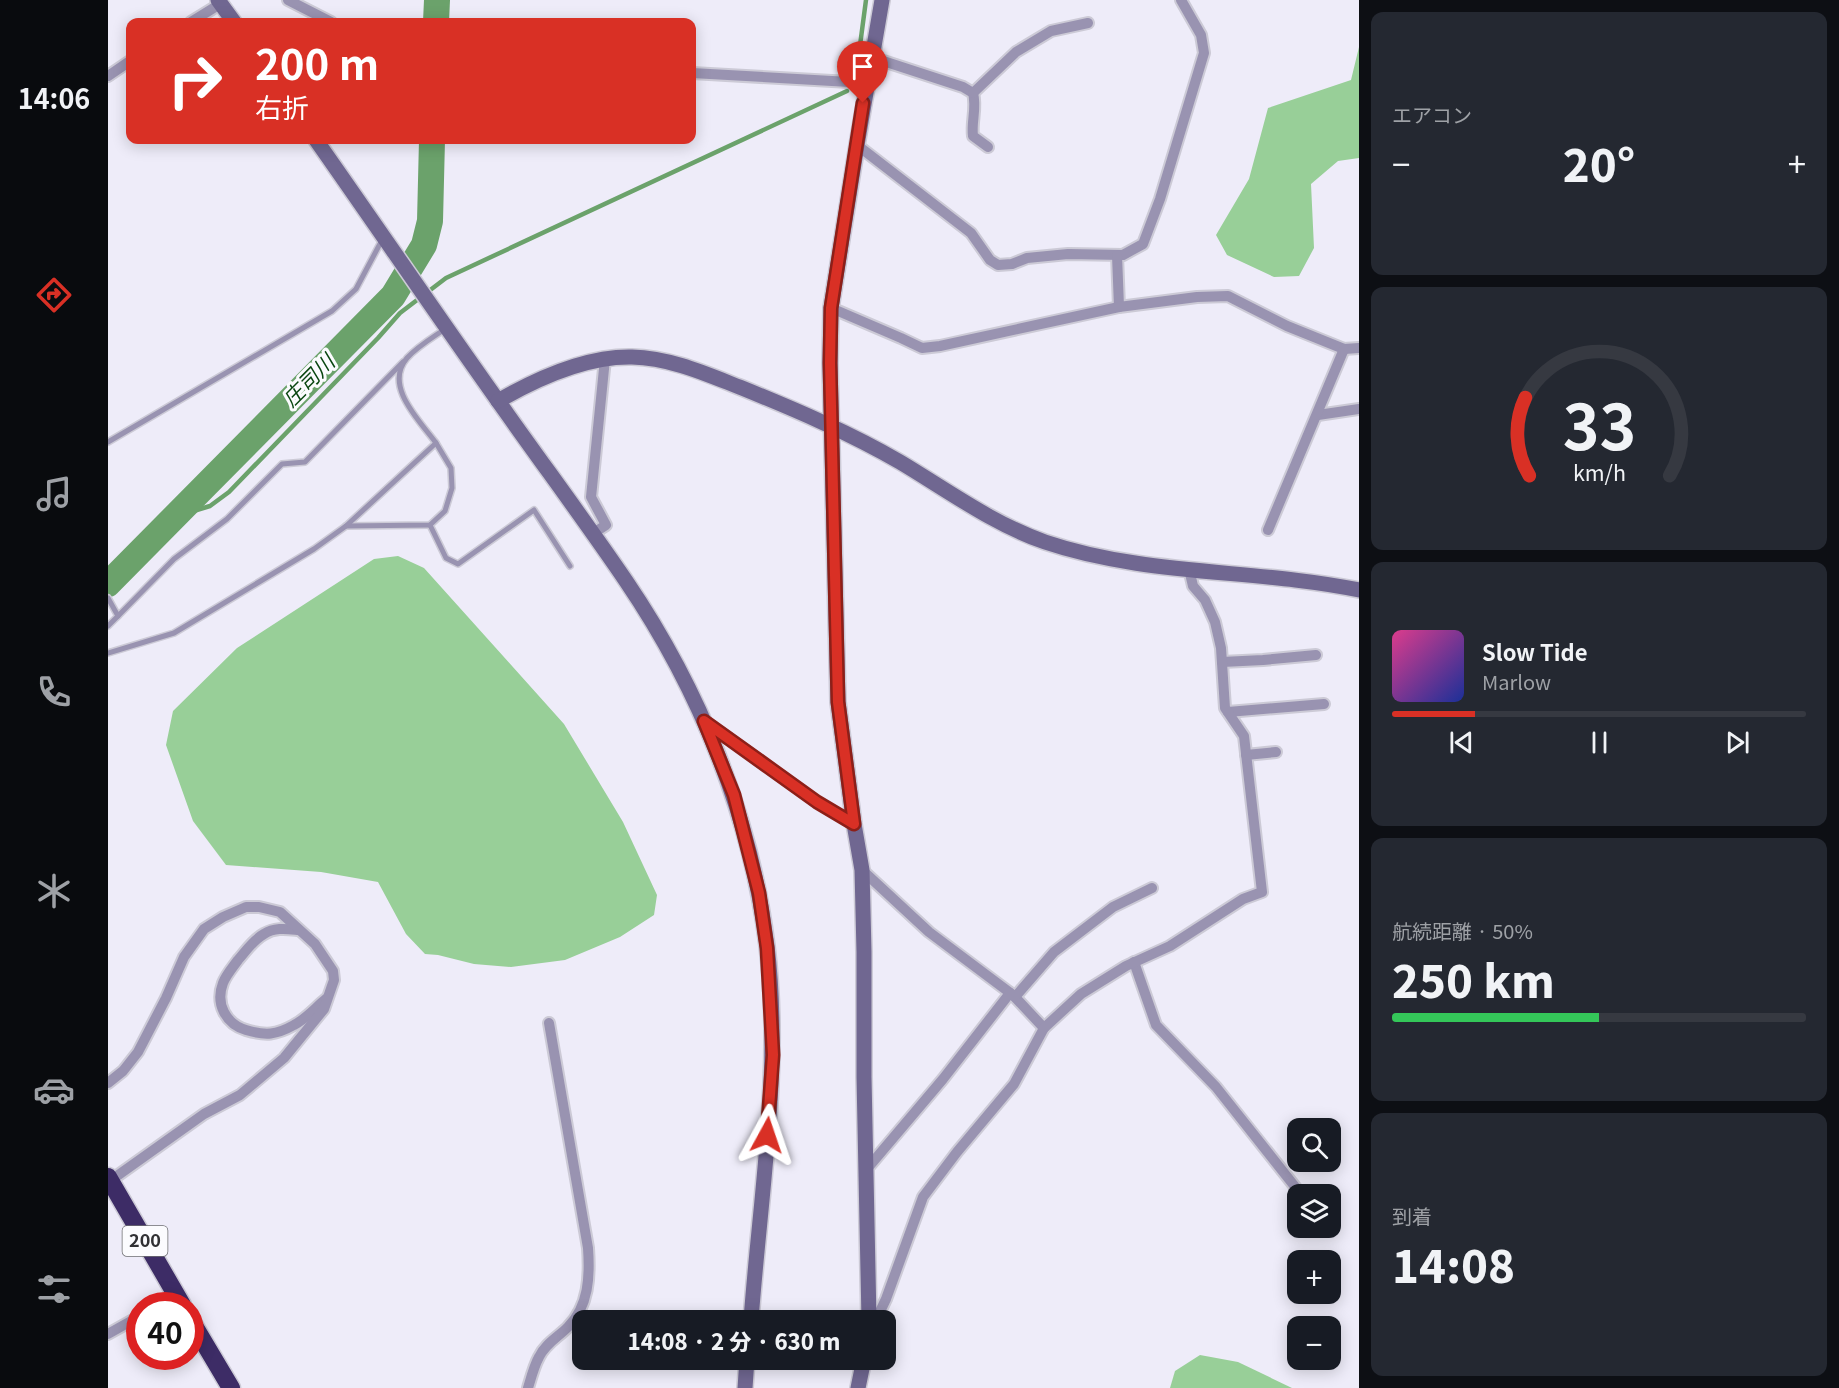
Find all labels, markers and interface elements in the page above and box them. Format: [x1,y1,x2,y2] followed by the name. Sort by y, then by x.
[255,31,379,92] text: 200 m
[837,41,888,103] pin
[156,42,234,120] icon: right
[846,50,879,83] icon: arrive
[18,78,90,117] text: 14:06
[255,87,309,126] text: 右折
[1392,100,1472,129] text: エアコン
[1563,130,1635,195] text: 20°
[1392,139,1410,187] text: −
[1788,139,1806,187] text: +
[33,274,75,316] icon: directions
[275,345,342,412] water label: 庄司川
[1562,378,1636,468] text: 33
[1572,456,1626,487] text: km/h
[33,473,75,515] icon: music
[1482,635,1588,667] text: Slow Tide
[1482,667,1551,696] text: Marlow
[33,671,75,713] icon: phone
[1445,726,1478,759] icon: previous
[1583,726,1616,759] icon: pause
[1721,726,1754,759] icon: next
[33,870,75,912] icon: climate
[1392,916,1533,945] text: 航続距離 · 50%
[1392,946,1555,1011] text: 250 km
[33,1069,75,1111] icon: car
[735,1103,799,1167] position arrow
[1287,1118,1341,1370] map controls
[1287,1118,1341,1172] button: search
[1287,1184,1341,1238] button: layers
[1392,1201,1432,1230] text: 到着
[123,1226,168,1256] road number: 200
[1392,1231,1515,1296] text: 14:08
[1287,1250,1341,1304] button: +
[33,1268,75,1310] icon: filters
[126,1292,204,1370] speed limit sign: 40
[1287,1316,1341,1370] button: −
[628,1324,840,1356] text: 14:08 · 2 分 · 630 m

